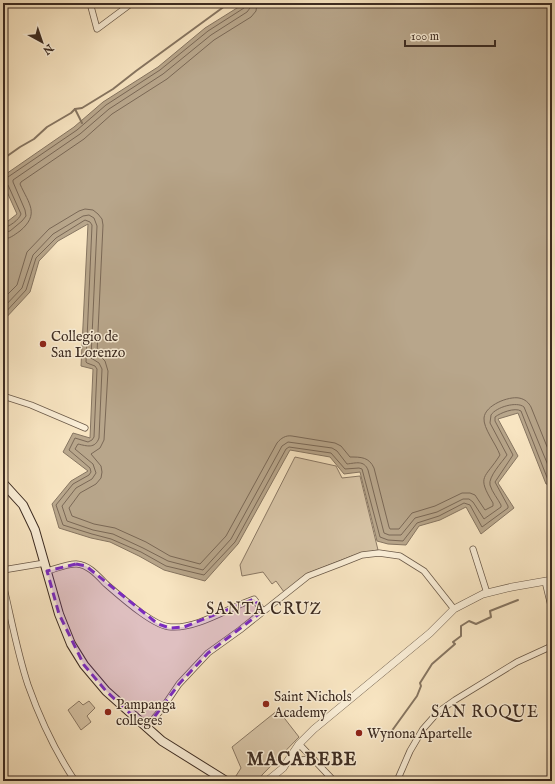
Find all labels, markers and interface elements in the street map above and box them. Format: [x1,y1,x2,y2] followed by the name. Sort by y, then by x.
[22,22,62,62] north arrow
[405,22,495,48] scale bar
[411,29,439,44] text: 100 m
[39,40,57,58] text: N
[51,328,126,362] place label: Collegio de San Lorenzo
[38,339,48,349] marker: Collegio de San Lorenzo
[206,600,322,620] district label: SANTA CRUZ
[273,688,352,722] place label: Saint Nichols Academy
[116,696,177,730] place label: Pampanga colleges
[261,699,271,709] marker: Saint Nichols Academy
[431,703,539,723] district label: SAN ROQUE
[103,707,113,717] marker: Pampanga colleges
[367,725,473,743] place label: Wynona Apartelle
[354,728,364,738] marker: Wynona Apartelle
[247,749,357,772] district label: MACABEBE

